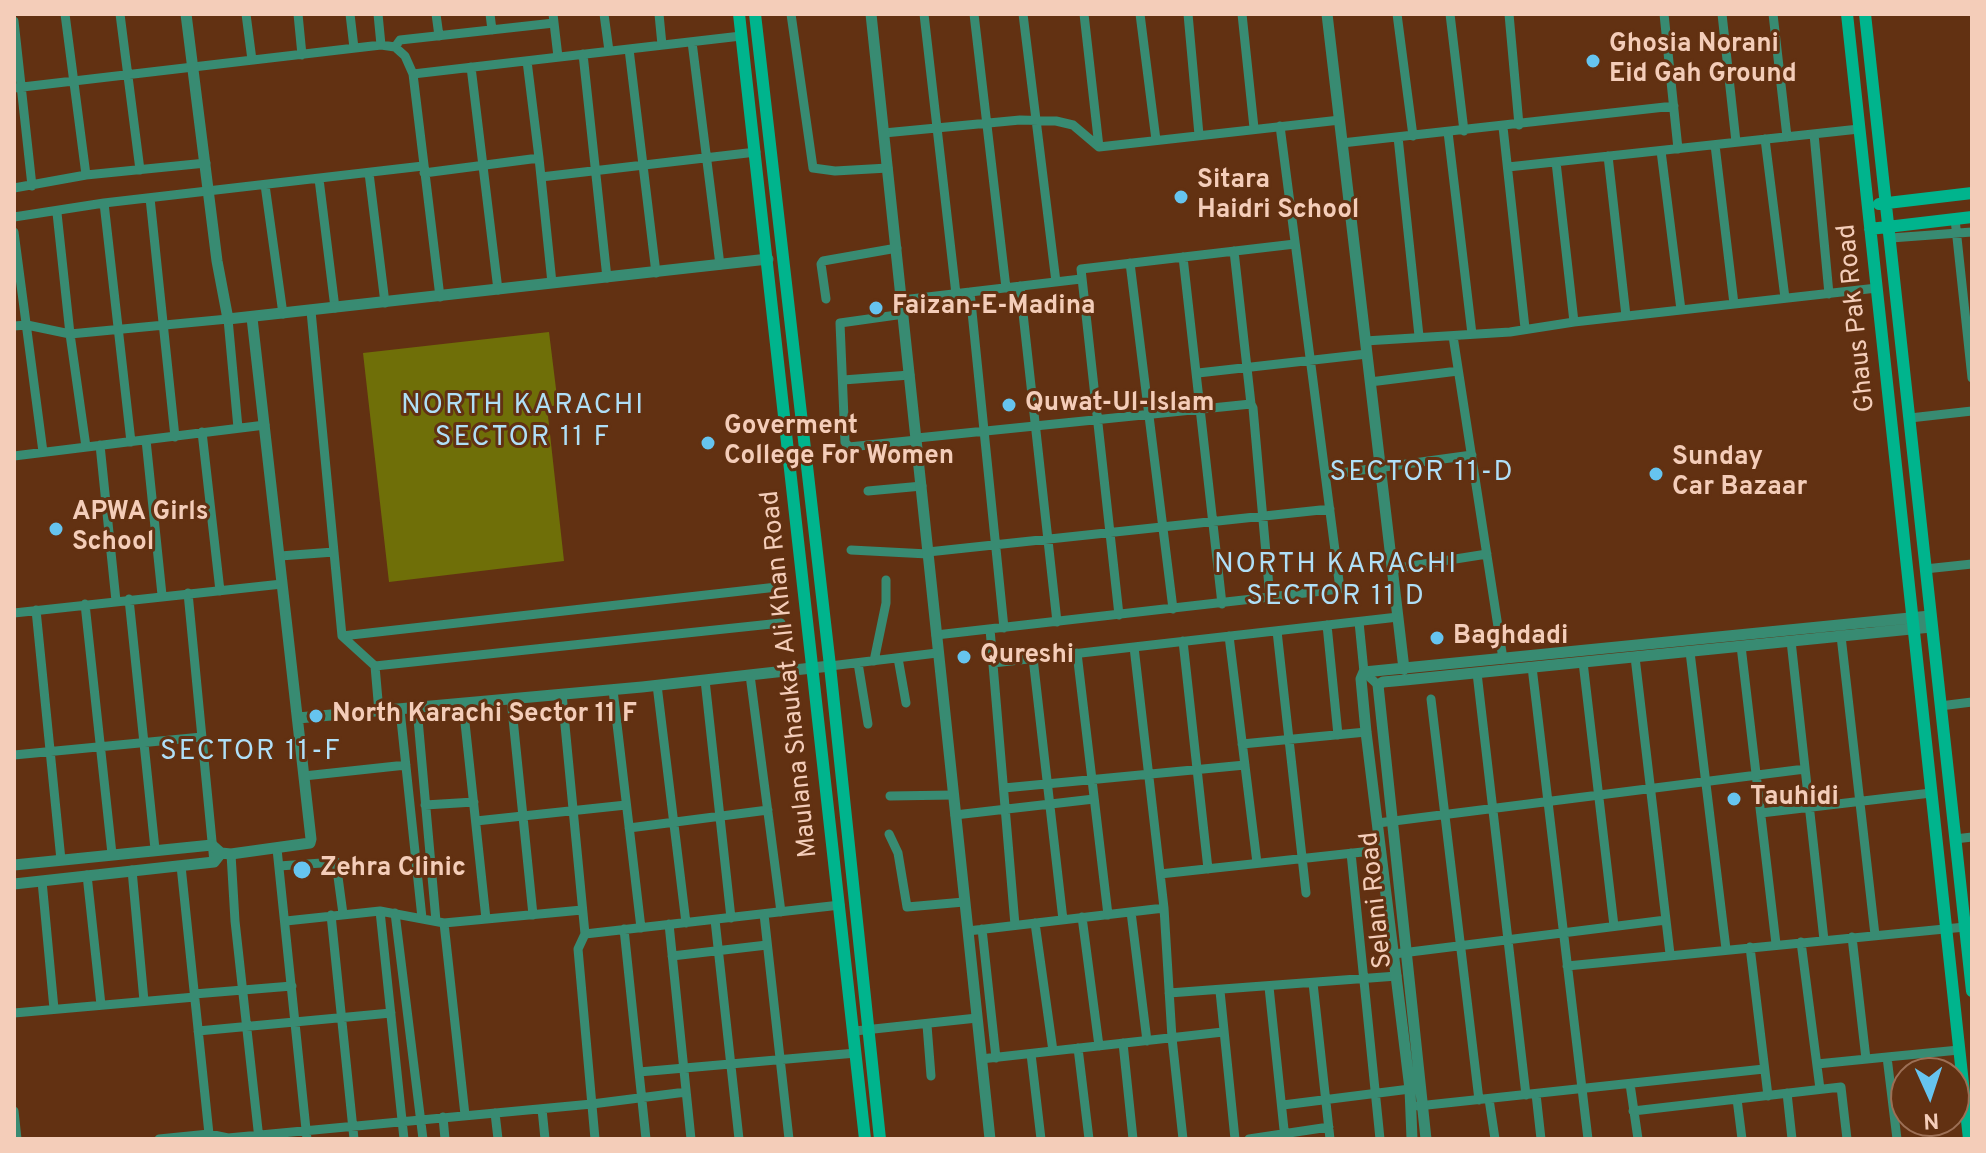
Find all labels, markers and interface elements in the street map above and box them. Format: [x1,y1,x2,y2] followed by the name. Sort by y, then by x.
[1609,30,1797,92] place label: Ghosia Norani Eid Gah Ground
[1584,52,1602,70] marker: Ghosia Norani Eid Gah Ground
[1197,166,1359,228] place label: Sitara Haidri School
[1172,188,1190,206] marker: Sitara Haidri School
[1833,222,1883,414] street label: Ghaus Pak Road
[892,292,1096,324] place label: Faizan-E-Madina
[867,299,885,317] marker: Faizan-E-Madina
[1025,389,1214,421] place label: Quwat-Ul-Islam
[401,390,645,456] district label: NORTH KARACHI SECTOR 11 F
[1000,396,1018,414] marker: Quwat-Ul-Islam
[724,412,954,474] place label: Goverment College For Women
[699,434,717,452] marker: Goverment College For Women
[1672,443,1807,504] place label: Sunday Car Bazaar
[1329,457,1515,491] district label: SECTOR 11-D
[1647,465,1665,483] marker: Sunday Car Bazaar
[756,489,826,859] street label: Maulana Shaukat Ali Khan Road
[72,498,209,560] place label: APWA Girls School
[47,520,65,538] marker: APWA Girls School
[1214,549,1458,615] district label: NORTH KARACHI SECTOR 11 D
[1453,622,1568,654] place label: Baghdadi
[1428,629,1446,647] marker: Baghdadi
[980,641,1074,673] place label: Qureshi
[955,648,973,666] marker: Qureshi
[332,700,637,732] place label: North Karachi Sector 11 F
[307,707,325,725] marker: North Karachi Sector 11 F
[160,736,342,770] district label: SECTOR 11-F
[1750,783,1839,815] place label: Tauhidi
[1725,790,1743,808] marker: Tauhidi
[1355,830,1401,970] street label: Selani Road
[320,854,466,886] place label: Zehra Clinic
[291,859,313,881] marker: Zehra Clinic
[1890,1057,1970,1137] north arrow
[1923,1106,1940,1133] text: N

